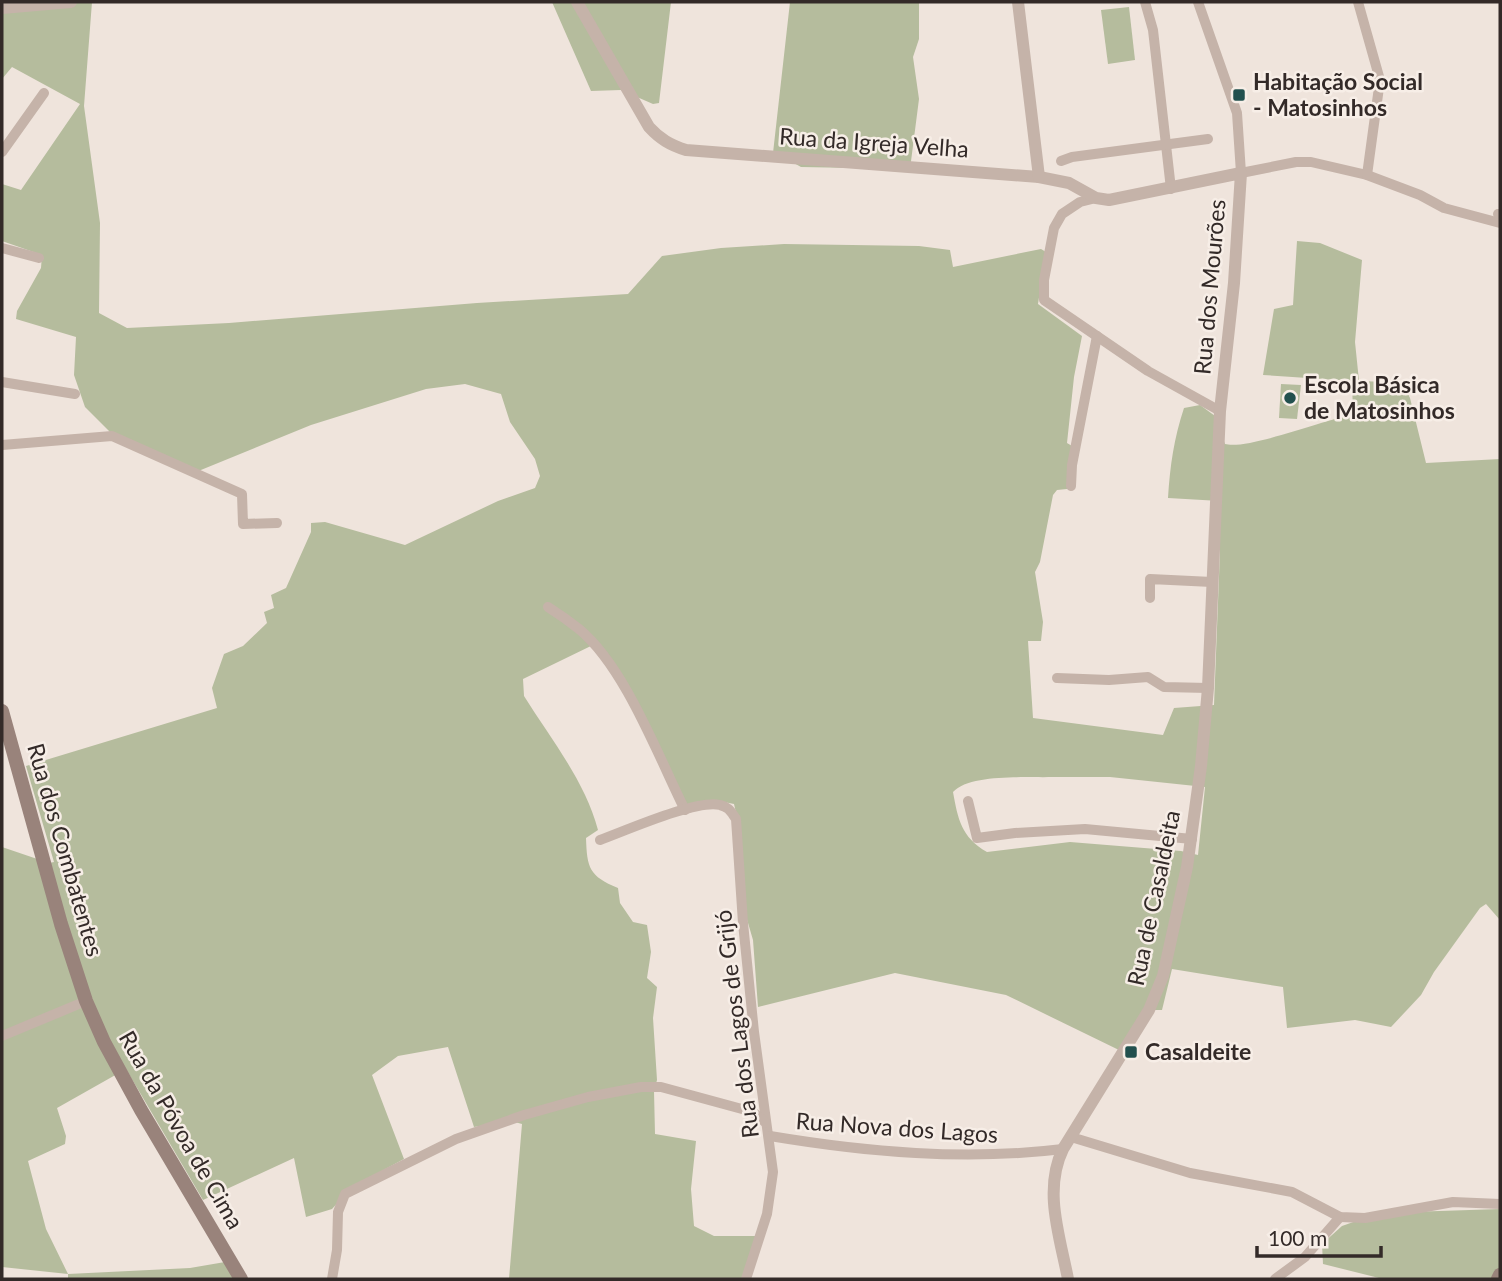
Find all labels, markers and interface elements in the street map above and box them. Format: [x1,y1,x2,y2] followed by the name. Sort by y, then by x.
[1253,67,1423,121] place label: Habitação Social - Matosinhos
[1231,87,1247,103] marker: Habitação Social - Matosinhos
[778,121,970,163] street label: Rua da Igreja Velha
[1187,198,1231,376] street label: Rua dos Mourões
[1304,370,1455,424] place label: Escola Básica de Matosinhos
[1282,390,1298,406] marker: Escola Básica de Matosinhos
[22,740,110,960] street label: Rua dos Combatentes
[1121,807,1185,988] street label: Rua de Casaldeita
[708,908,764,1140] street label: Rua dos Lagos de Grijó
[114,1025,250,1234] street label: Rua da Póvoa de Cima
[1145,1037,1251,1065] place label: Casaldeite
[1123,1044,1139,1060] marker: Casaldeite
[795,1106,999,1148] street label: Rua Nova dos Lagos
[1257,1214,1381,1258] scale bar
[1268,1225,1327,1250] text: 100 m

